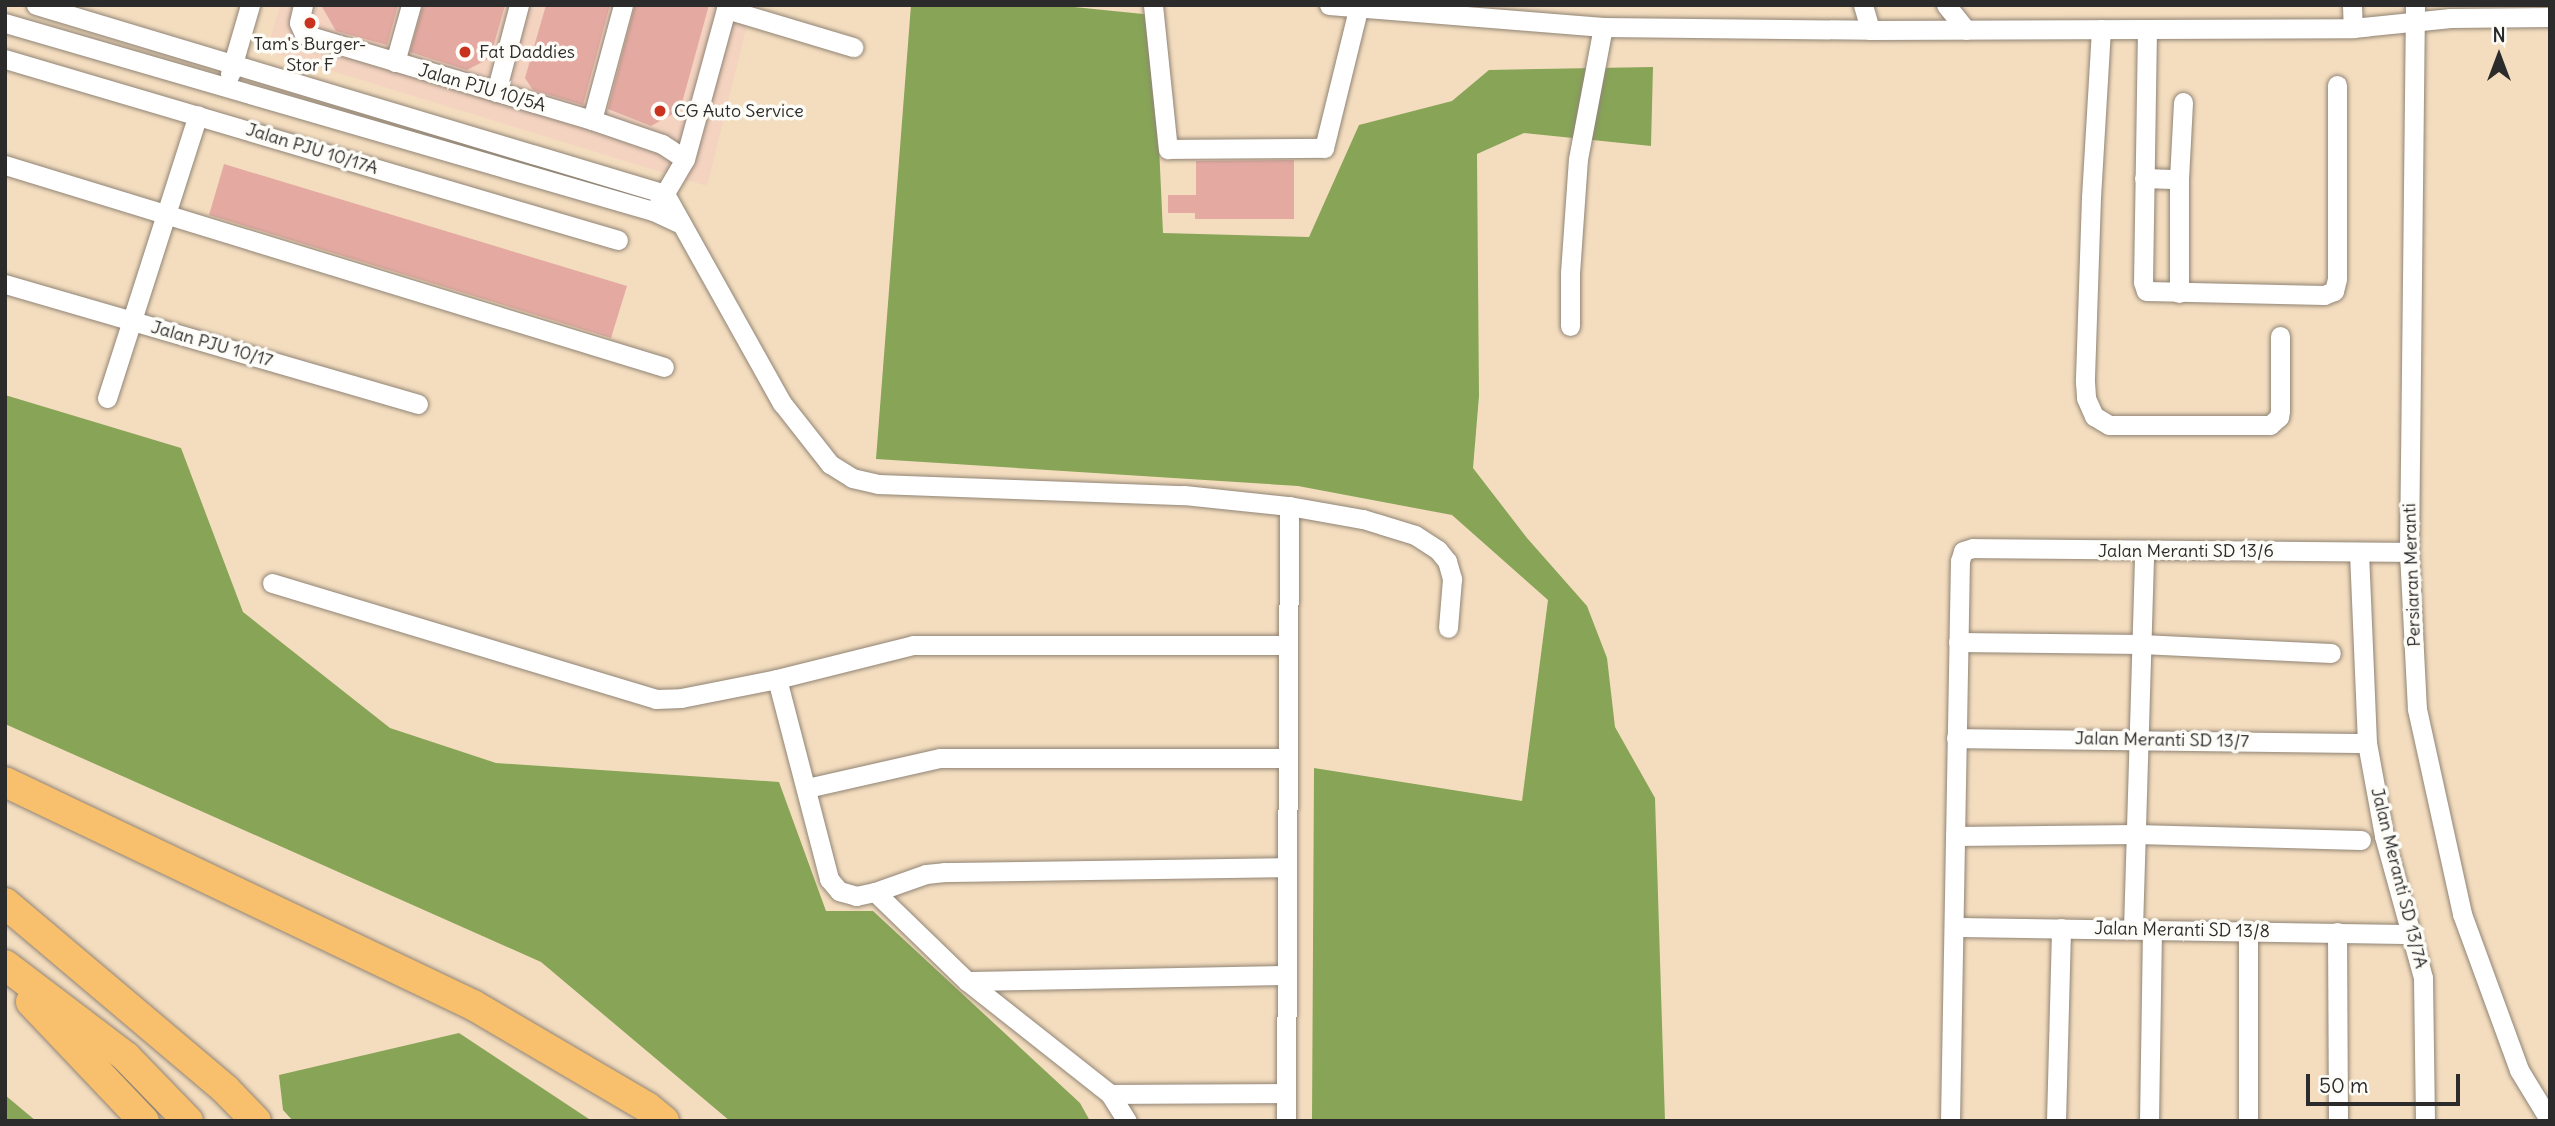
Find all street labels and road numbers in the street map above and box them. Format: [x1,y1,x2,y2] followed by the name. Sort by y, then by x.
[416,59,548,117] street label: Jalan PJU 10/5A
[243,119,381,179] street label: Jalan PJU 10/17A
[149,316,275,372] street label: Jalan PJU 10/17
[2399,503,2425,647] street label: Persiaran Meranti
[2098,540,2274,562] street label: Jalan Meranti SD 13/6
[2075,728,2249,752] street label: Jalan Meranti SD 13/7
[2366,785,2432,971] street label: Jalan Meranti SD 13/7A
[2094,918,2270,942] street label: Jalan Meranti SD 13/8

